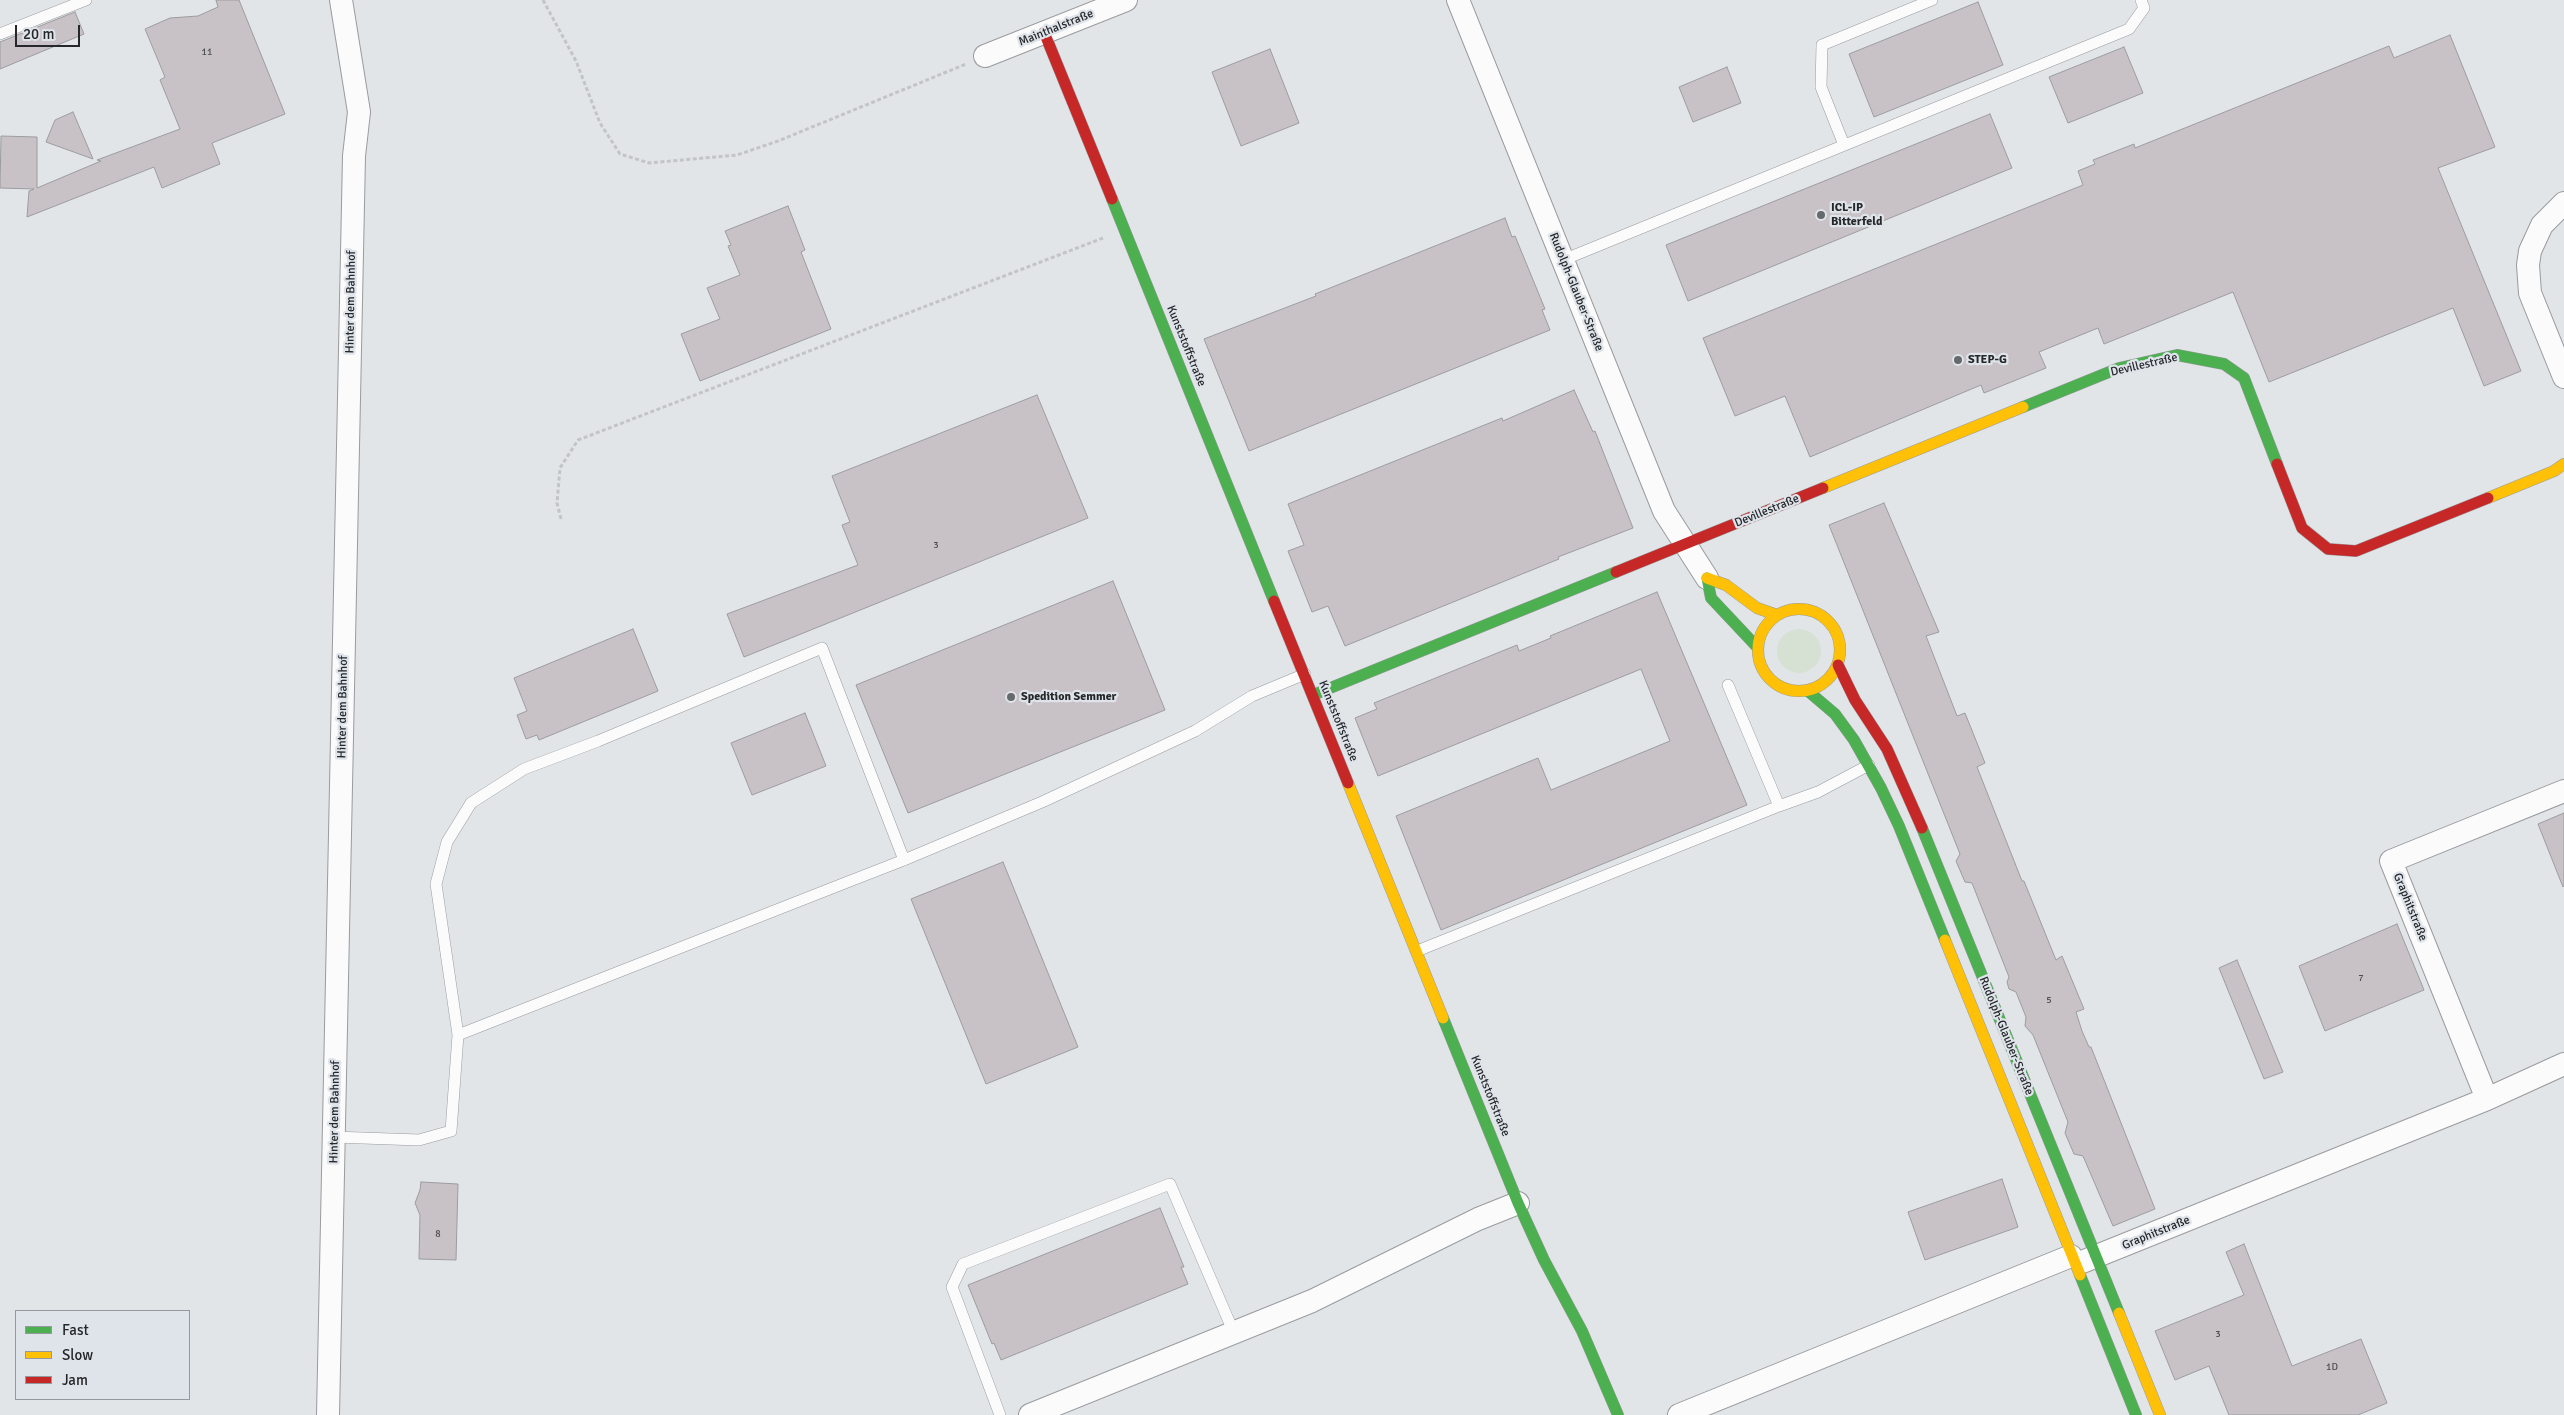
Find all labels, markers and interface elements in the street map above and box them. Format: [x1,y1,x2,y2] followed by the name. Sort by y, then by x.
[1017,6,1095,50] street label: Mainthalstraße
[18,15,82,47] scale bar
[23,25,54,43] text: 20 m
[202,46,212,58] house number: 11
[1831,201,1882,229] place label: ICL-IP Bitterfeld
[1815,209,1827,221] marker: ICL-IP Bitterfeld
[1546,231,1606,353] street label: Rudolph-Glauber-Straße
[343,251,359,353] street label: Hinter dem Bahnhof
[1163,303,1209,389] street label: Kunststoffstraße
[2109,350,2179,380] street label: Devillestraße
[1968,353,2007,367] place label: STEP-G
[1952,354,1964,366] marker: STEP-G
[1733,492,1801,530] street label: Devillestraße
[933,539,939,551] house number: 3
[335,656,351,758] street label: Hinter dem Bahnhof
[1315,678,1361,764] street label: Kunststoffstraße
[1021,690,1116,704] place label: Spedition Semmer
[1005,691,1017,703] marker: Spedition Semmer
[2390,871,2430,943] street label: Graphitstraße
[2358,972,2364,984] house number: 7
[1976,975,2036,1097] street label: Rudolph-Glauber-Straße
[2046,994,2052,1006] house number: 5
[1467,1053,1513,1139] street label: Kunststoffstraße
[327,1061,343,1163] street label: Hinter dem Bahnhof
[2120,1213,2192,1253] street label: Graphitstraße
[435,1228,441,1240] house number: 8
[15,1310,190,1400] legend
[62,1321,89,1339] text: Fast
[2215,1328,2221,1340] house number: 3
[62,1346,93,1364] text: Slow
[2326,1361,2338,1373] house number: 1D
[62,1371,88,1389] text: Jam

